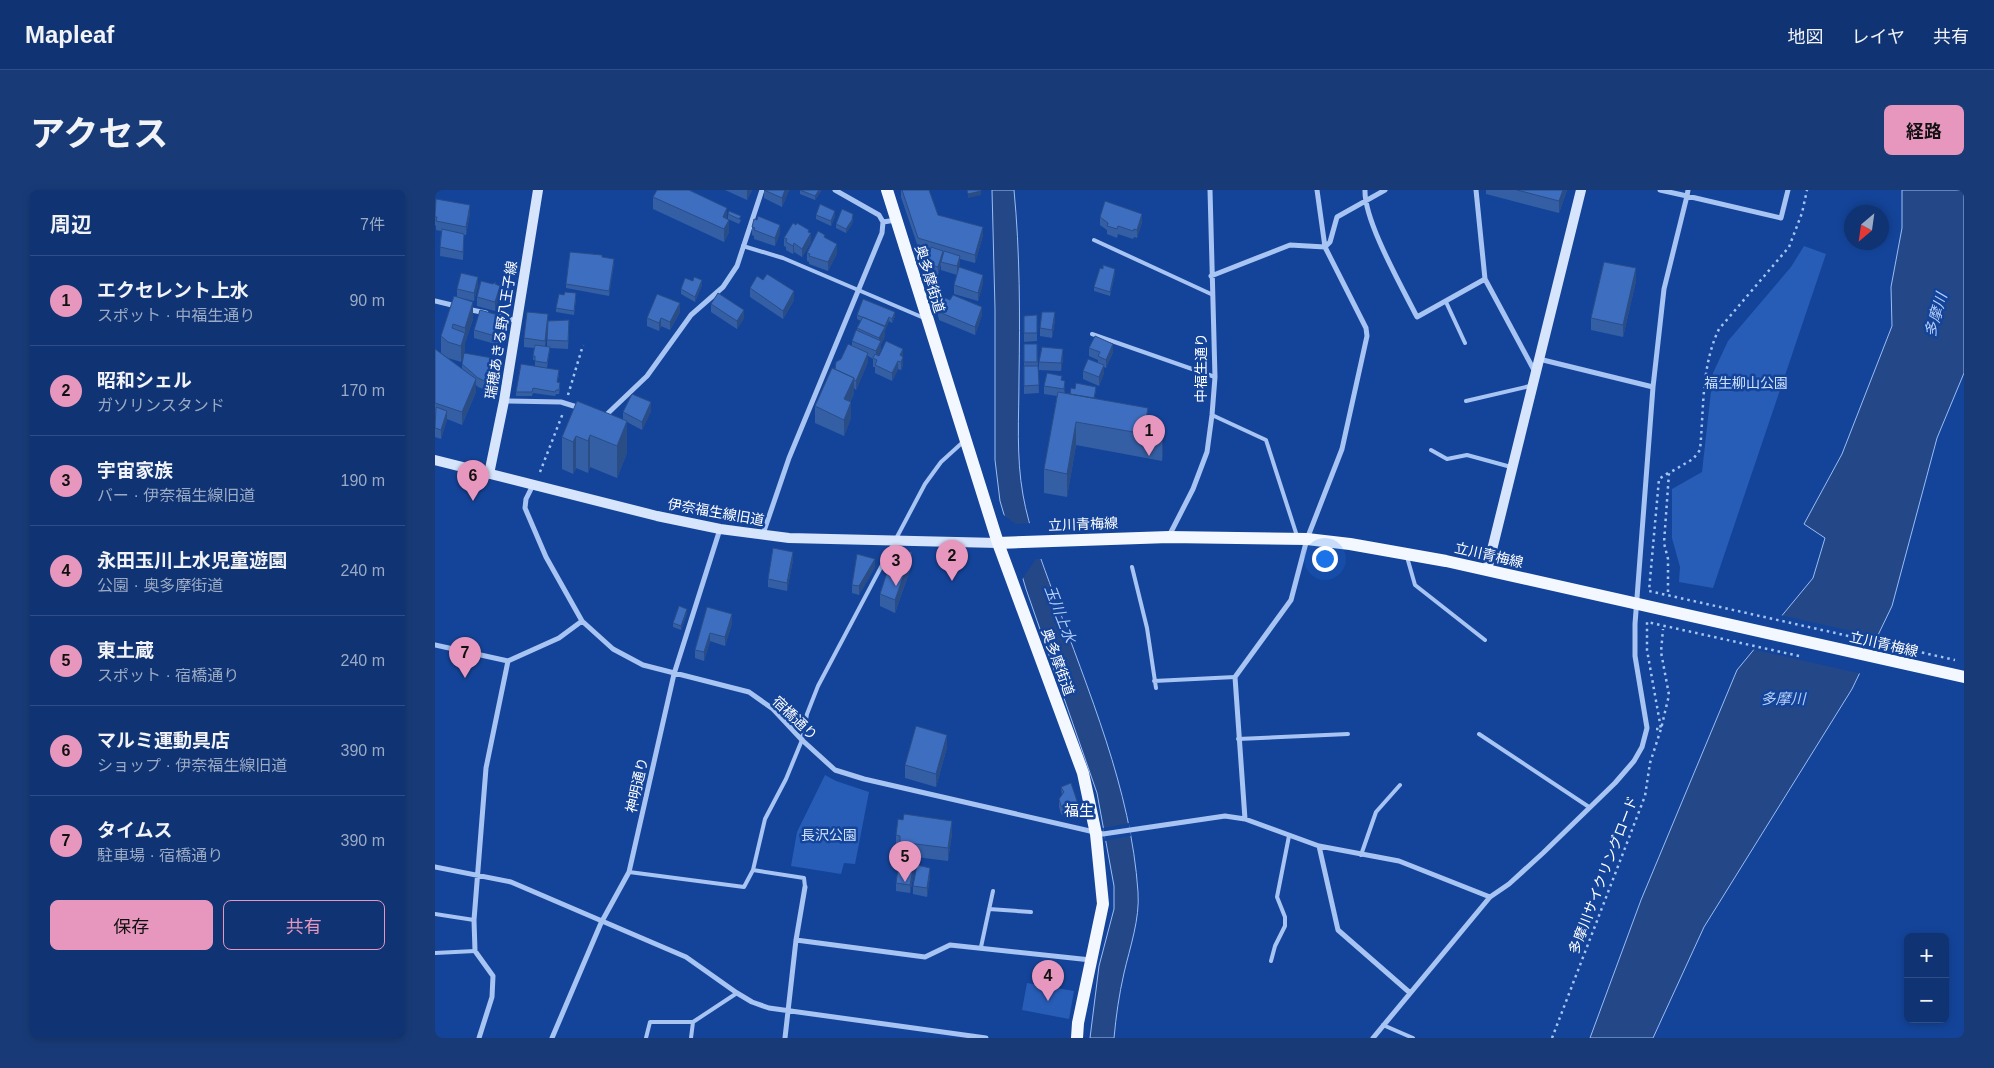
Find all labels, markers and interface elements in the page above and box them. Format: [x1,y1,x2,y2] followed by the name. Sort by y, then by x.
[25,21,114,48] text: Mapleaf
[1788,27,1824,47] text: 地図
[1852,27,1905,47] text: レイヤ
[1933,27,1969,47] text: 共有
[1884,105,1964,155] button: 経路
[30,114,168,153] text: アクセス
[1844,205,1889,250] north arrow
[50,213,92,236] text: 周辺
[360,216,385,233] text: 7件
[912,243,948,315] street label: 奥多摩街道
[482,260,520,400] street label: 瑞穂あきる野八王子線
[97,280,249,301] text: エクセレント上水
[1921,289,1950,339] water label: 多摩川
[62,292,70,309] text: 1
[349,292,385,309] text: 90 m
[97,307,255,324] text: スポット · 中福生通り
[1193,333,1209,403] street label: 中福生通り
[97,370,192,391] text: 昭和シェル
[1704,375,1788,391] park label: 福生柳山公園
[62,382,70,399] text: 2
[341,382,385,399] text: 170 m
[97,397,225,414] text: ガソリンスタンド
[1133,415,1165,456] pin: 1
[97,460,173,481] text: 宇宙家族
[457,460,489,501] pin: 6
[62,472,70,489] text: 3
[341,472,385,489] text: 190 m
[97,487,255,504] text: バー · 伊奈福生線旧道
[666,496,766,528] street label: 伊奈福生線旧道
[1048,515,1118,533] street label: 立川青梅線
[1453,539,1525,571] street label: 立川青梅線
[936,540,968,581] pin: 2
[880,545,912,586] pin: 3
[1312,546,1338,572] your location
[97,550,287,571] text: 永田玉川上水児童遊園
[62,562,70,579] text: 4
[341,562,385,579] text: 240 m
[97,577,223,594] text: 公園 · 奥多摩街道
[1042,583,1080,647] water label: 玉川上水
[1039,626,1077,698] street label: 奥多摩街道
[1848,628,1920,660] street label: 立川青梅線
[449,637,481,678] pin: 7
[97,640,154,661] text: 東土蔵
[62,652,70,669] text: 5
[341,652,385,669] text: 240 m
[97,667,239,684] text: スポット · 宿橋通り
[1760,690,1807,707] water label: 多摩川
[769,693,821,743] street label: 宿橋通り
[97,730,230,751] text: マルミ運動具店
[62,742,70,759] text: 6
[341,742,385,759] text: 390 m
[623,756,651,814] street label: 神明通り
[97,757,287,774] text: ショップ · 伊奈福生線旧道
[1565,794,1641,956] street label: 多摩川サイクリングロード
[1064,802,1094,819] district label: 福生
[97,820,173,841] text: タイムス
[801,827,857,843] park label: 長沢公園
[62,832,70,849] text: 7
[341,832,385,849] text: 390 m
[889,841,921,882] pin: 5
[97,847,223,864] text: 駐車場 · 宿橋通り
[50,900,213,950] button: 保存
[223,900,385,950] button: 共有
[1904,933,1949,1023] map controls
[1904,933,1949,978] button: +
[1032,960,1064,1001] pin: 4
[1904,978,1949,1023] button: −

